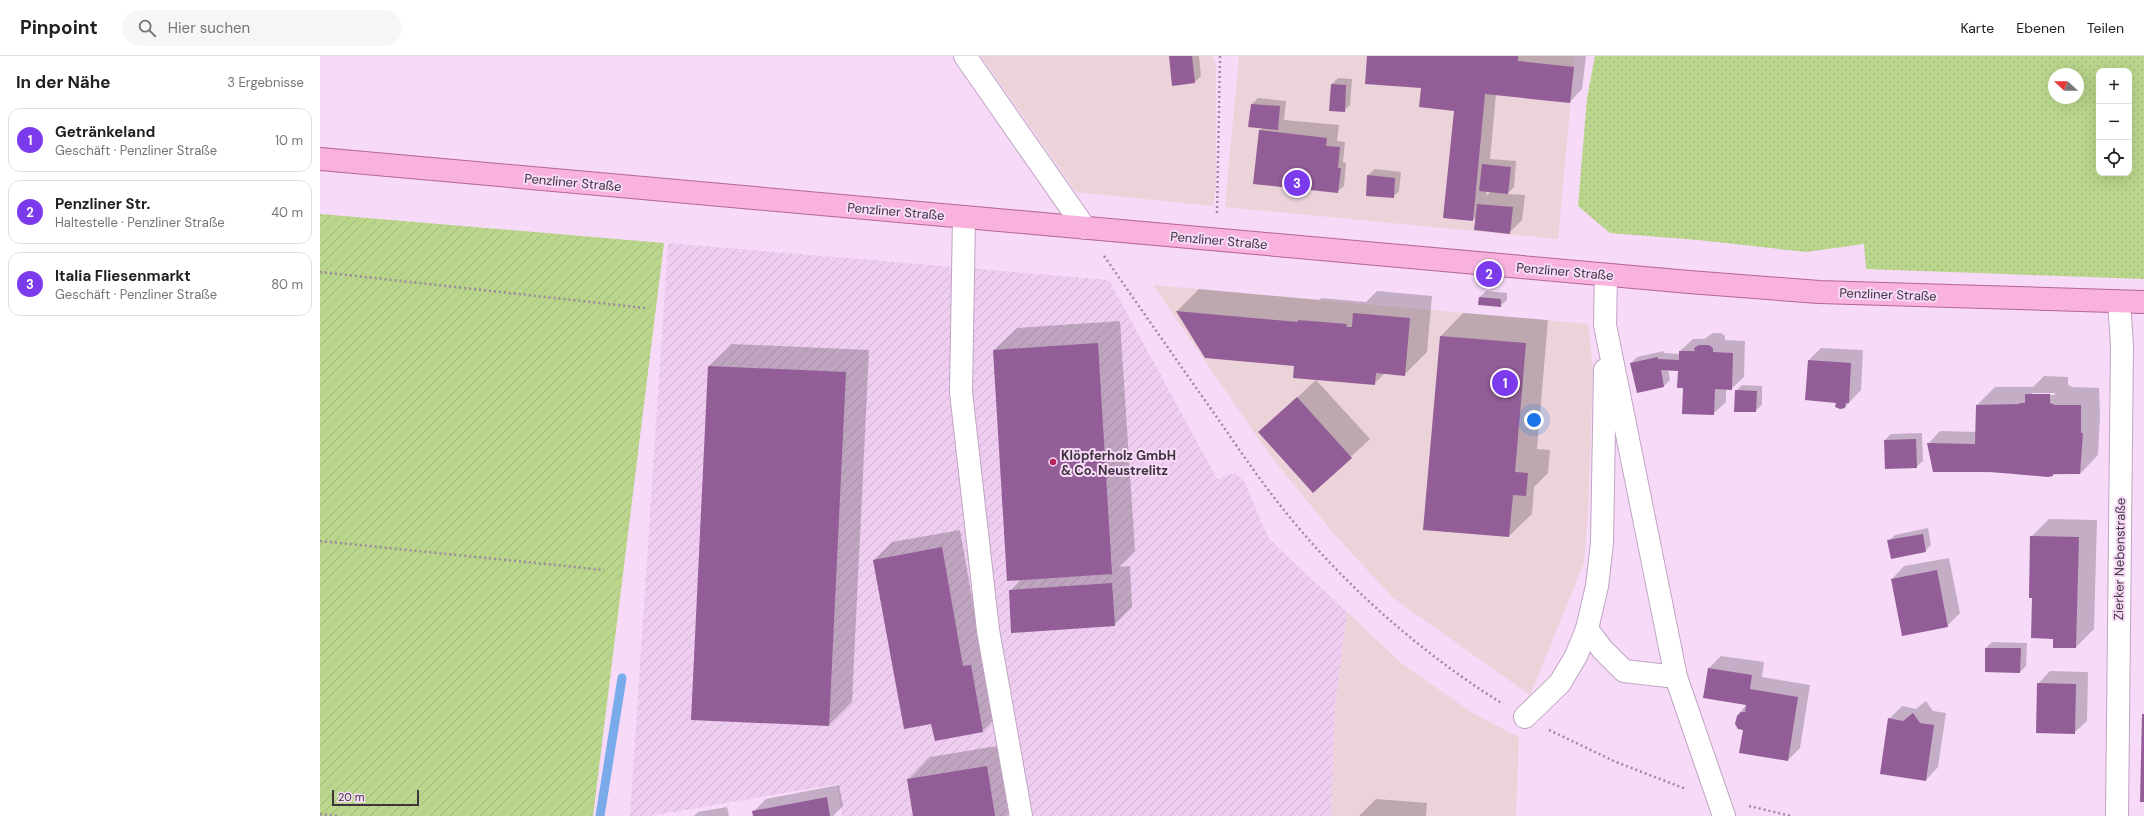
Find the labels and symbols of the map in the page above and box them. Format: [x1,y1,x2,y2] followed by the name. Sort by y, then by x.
[2048,68,2084,104] north arrow
[1284,168,1310,198] pin: 3
[524,170,622,195] street label: Penzliner Straße
[847,199,945,224] street label: Penzliner Straße
[1170,228,1268,253] street label: Penzliner Straße
[1476,259,1502,289] pin: 2
[1516,259,1614,284] street label: Penzliner Straße
[1839,284,1937,305] street label: Penzliner Straße
[1492,368,1518,398] pin: 1
[1524,410,1544,430] your location
[1061,447,1176,479] place label: Klöpferholz GmbH & Co. Neustrelitz
[1048,457,1058,467] marker: Klöpferholz GmbH & Co. Neustrelitz
[2110,498,2129,620] street label: Zierker Nebenstraße
[332,788,419,807] scale bar

